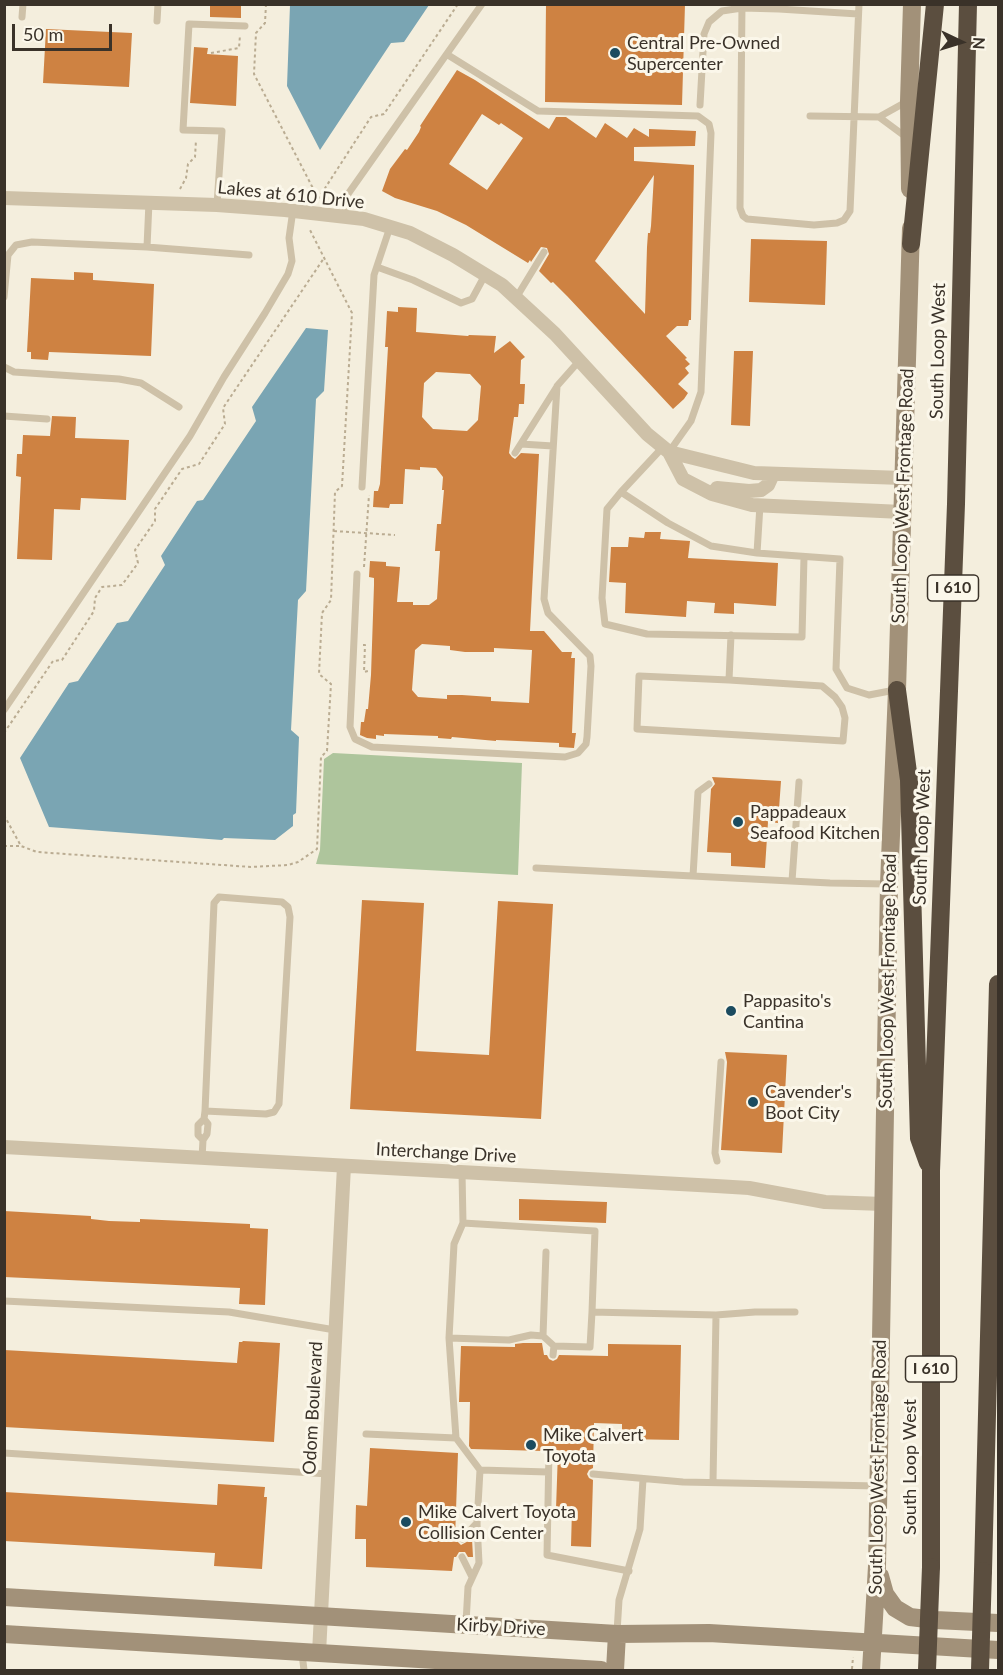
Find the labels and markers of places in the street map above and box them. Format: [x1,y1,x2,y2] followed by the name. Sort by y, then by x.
[627,32,780,74] place label: Central Pre-Owned Supercenter
[608,46,622,60] marker: Central Pre-Owned Supercenter
[750,801,880,844] place label: Pappadeaux Seafood Kitchen
[731,815,745,829] marker: Pappadeaux Seafood Kitchen
[743,990,831,1032] place label: Pappasito's Cantina
[724,1004,738,1018] marker: Pappasito's Cantina
[765,1081,852,1124] place label: Cavender's Boot City
[746,1095,760,1109] marker: Cavender's Boot City
[543,1424,643,1466] place label: Mike Calvert Toyota
[524,1438,538,1452] marker: Mike Calvert Toyota
[418,1501,576,1544] place label: Mike Calvert Toyota Collision Center
[399,1515,413,1529] marker: Mike Calvert Toyota Collision Center

